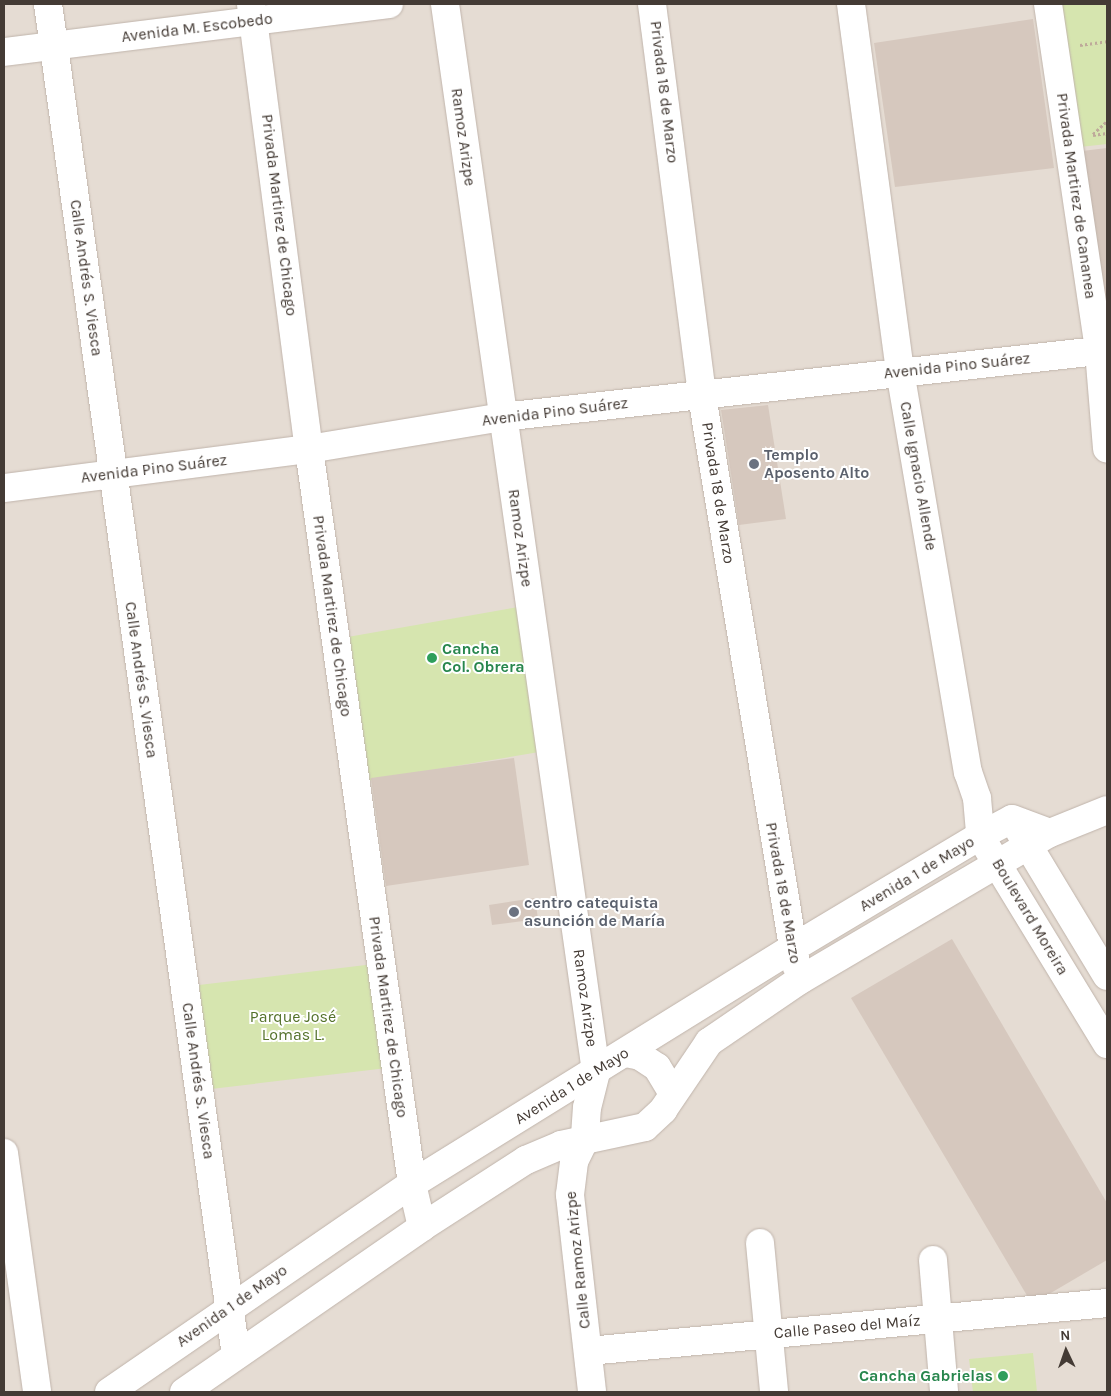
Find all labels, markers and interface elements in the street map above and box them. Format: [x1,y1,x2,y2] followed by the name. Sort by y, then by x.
[120,9,274,47] street label: Avenida M. Escobedo
[646,20,682,164] street label: Privada 18 de Marzo
[447,87,479,187] street label: Ramoz Arizpe
[1052,92,1100,300] street label: Privada Martirez de Cananea
[257,113,301,317] street label: Privada Martirez de Chicago
[66,198,106,358] street label: Calle Andrés S. Viesca
[883,349,1031,383] street label: Avenida Pino Suárez
[481,394,629,430] street label: Avenida Pino Suárez
[895,400,941,552] street label: Calle Ignacio Allende
[697,421,739,565] street label: Privada 18 de Marzo
[764,445,869,483] place label: Templo Aposento Alto
[80,451,228,487] street label: Avenida Pino Suárez
[748,458,760,470] marker: Templo Aposento Alto
[504,488,536,588] street label: Ramoz Arizpe
[308,514,356,718] street label: Privada Martirez de Chicago
[121,600,161,760] street label: Calle Andrés S. Viesca
[442,639,525,677] place label: Cancha Col. Obrera
[426,652,438,664] marker: Cancha Col. Obrera
[761,821,805,965] street label: Privada 18 de Marzo
[856,832,978,916] street label: Avenida 1 de Mayo
[988,855,1072,979] street label: Boulevard Moreira
[524,893,665,931] place label: centro catequista asunción de María
[508,906,520,918] marker: centro catequista asunción de María
[364,915,412,1119] street label: Privada Martirez de Chicago
[569,948,601,1048] street label: Ramoz Arizpe
[178,1001,218,1161] street label: Calle Andrés S. Viesca
[250,1007,336,1045] park label: Parque José Lomas L.
[511,1043,633,1129] street label: Avenida 1 de Mayo
[561,1190,595,1330] street label: Calle Ramoz Arizpe
[173,1261,291,1351] street label: Avenida 1 de Mayo
[773,1311,921,1343] street label: Calle Paseo del Maíz
[1041,1326,1091,1376] north arrow
[1060,1327,1071,1344] text: N
[859,1366,993,1386] place label: Cancha Gabrielas
[997,1370,1009,1382] marker: Cancha Gabrielas

